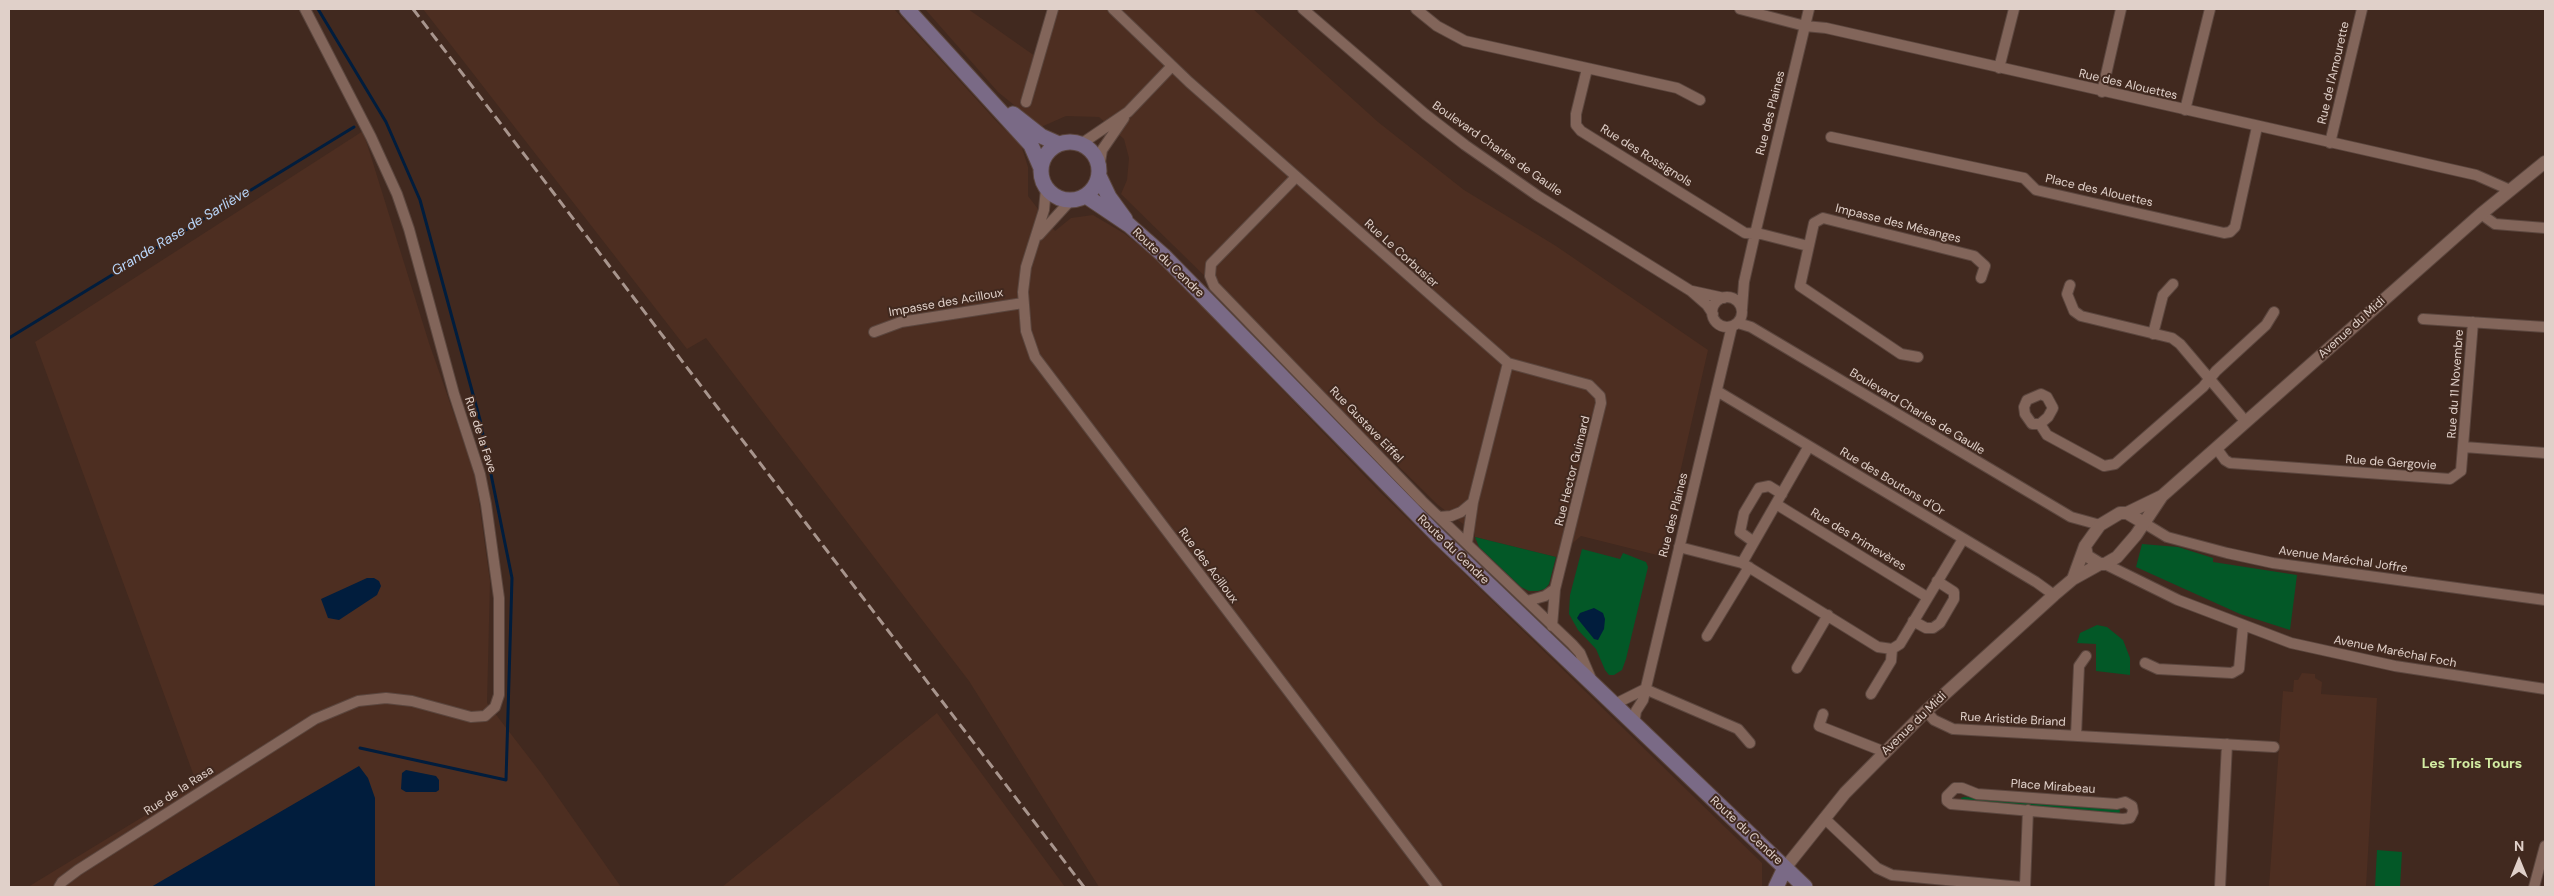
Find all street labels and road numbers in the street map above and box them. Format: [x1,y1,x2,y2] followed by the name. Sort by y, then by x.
[2315,20,2353,126] street label: Rue de l'Amourette
[2077,67,2179,103] street label: Rue des Alouettes
[1754,69,1788,157] street label: Rue des Plaines
[1429,99,1565,199] street label: Boulevard Charles de Gaulle
[1597,122,1695,190] street label: Rue des Rossignols
[2044,172,2154,210] street label: Place des Alouettes
[1834,201,1962,247] street label: Impasse des Mésanges
[1361,217,1441,291] street label: Rue Le Corbusier
[1129,225,1207,301] street label: Route du Cendre
[888,286,1004,320] street label: Impasse des Acilloux
[2316,294,2388,362] street label: Avenue du Midi
[2445,329,2467,439] street label: Rue du 11 Novembre
[1847,366,1987,458] street label: Boulevard Charles de Gaulle
[1326,384,1406,466] street label: Rue Gustave Eiffel
[461,395,499,475] street label: Rue de la Fave
[1552,415,1594,527] street label: Rue Hector Guimard
[1837,445,1947,519] street label: Rue des Boutons d'Or
[2345,453,2437,473] street label: Rue de Gergovie
[1657,471,1691,559] street label: Rue des Plaines
[1808,506,1908,574] street label: Rue des Primevères
[1414,512,1492,588] street label: Route du Cendre
[1175,526,1241,606] street label: Rue des Acilloux
[2278,544,2408,576] street label: Avenue Maréchal Joffre
[2332,633,2458,671] street label: Avenue Maréchal Foch
[1878,689,1950,759] street label: Avenue du Midi
[1960,710,2066,730] street label: Rue Aristide Briand
[142,763,216,819] street label: Rue de la Rasa
[2010,777,2096,797] street label: Place Mirabeau
[1707,794,1785,868] street label: Route du Cendre

